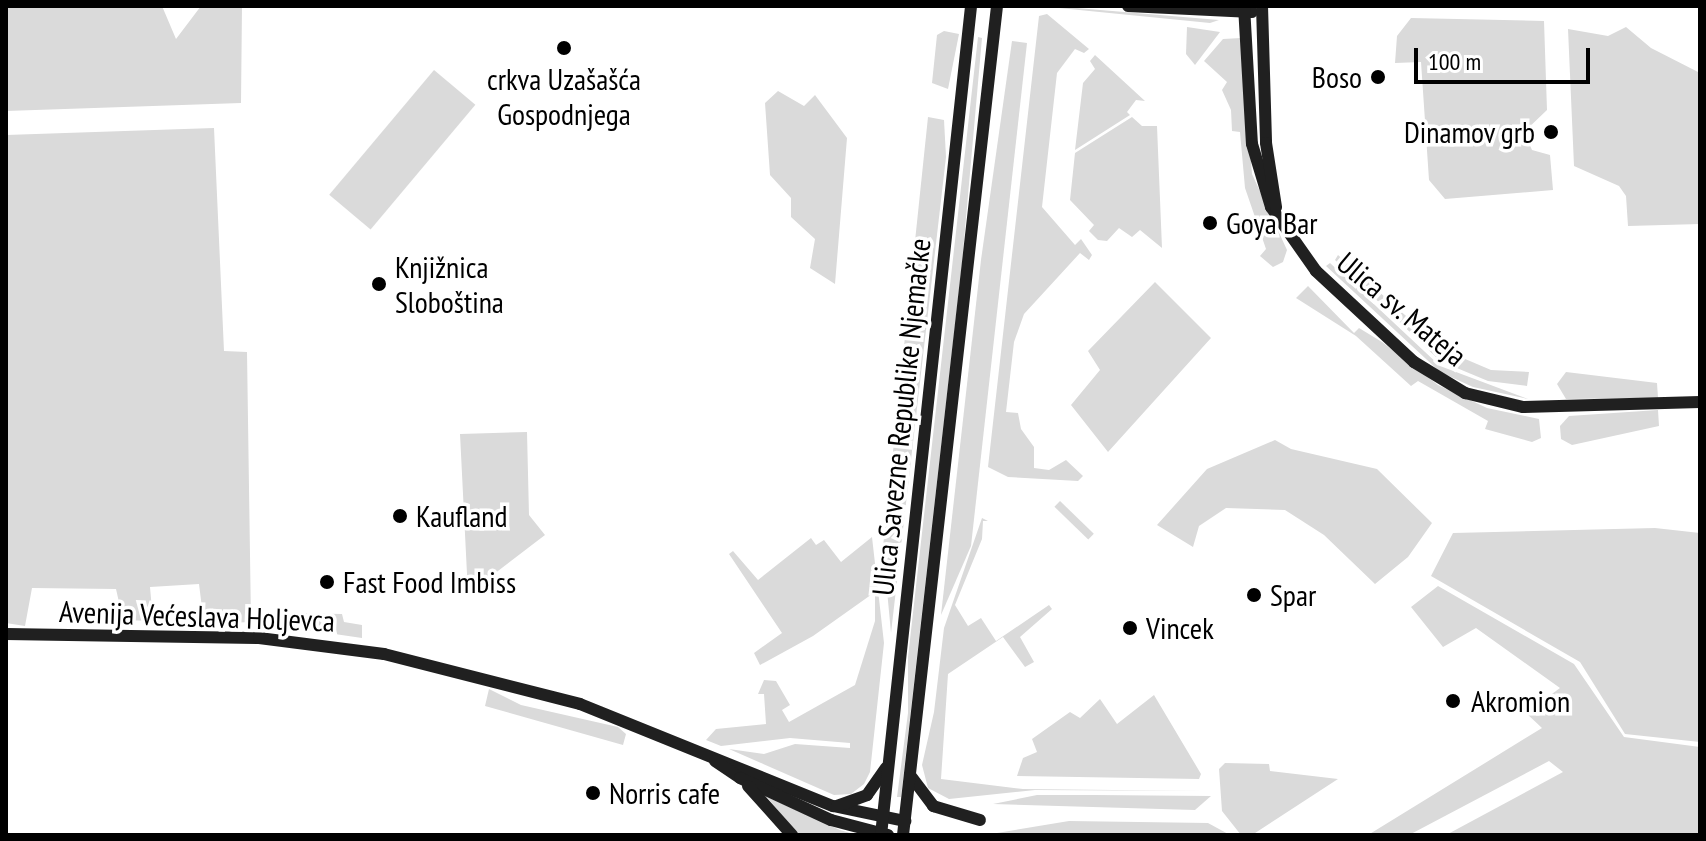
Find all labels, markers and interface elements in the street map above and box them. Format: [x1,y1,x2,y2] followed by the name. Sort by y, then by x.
[1418,32,1594,82] scale bar
[555,39,573,57] marker: crkva Uzašašća Gospodnjega
[1428,46,1481,77] text: 100 m
[1312,59,1362,95] place label: Boso
[487,61,641,132] place label: crkva Uzašašća Gospodnjega
[1369,68,1387,86] marker: Boso
[1403,114,1535,150] place label: Dinamov grb
[1542,123,1560,141] marker: Dinamov grb
[1226,205,1317,241] place label: Goya Bar
[1201,214,1219,232] marker: Goya Bar
[864,237,938,597] street label: Ulica Savezne Republike Njemačke
[1329,244,1475,374] street label: Ulica sv. Mateja
[395,249,504,320] place label: Knjižnica Sloboština
[370,275,388,293] marker: Knjižnica Sloboština
[416,498,507,534] place label: Kaufland
[391,507,409,525] marker: Kaufland
[343,564,516,600] place label: Fast Food Imbiss
[318,573,336,591] marker: Fast Food Imbiss
[1270,577,1316,613] place label: Spar
[1245,586,1263,604] marker: Spar
[58,593,336,639] street label: Avenija Većeslava Holjevca
[1146,610,1214,646] place label: Vincek
[1121,619,1139,637] marker: Vincek
[1471,683,1570,719] place label: Akromion
[1442,690,1464,712] marker: Akromion
[609,775,720,811] place label: Norris cafe
[584,784,602,802] marker: Norris cafe

